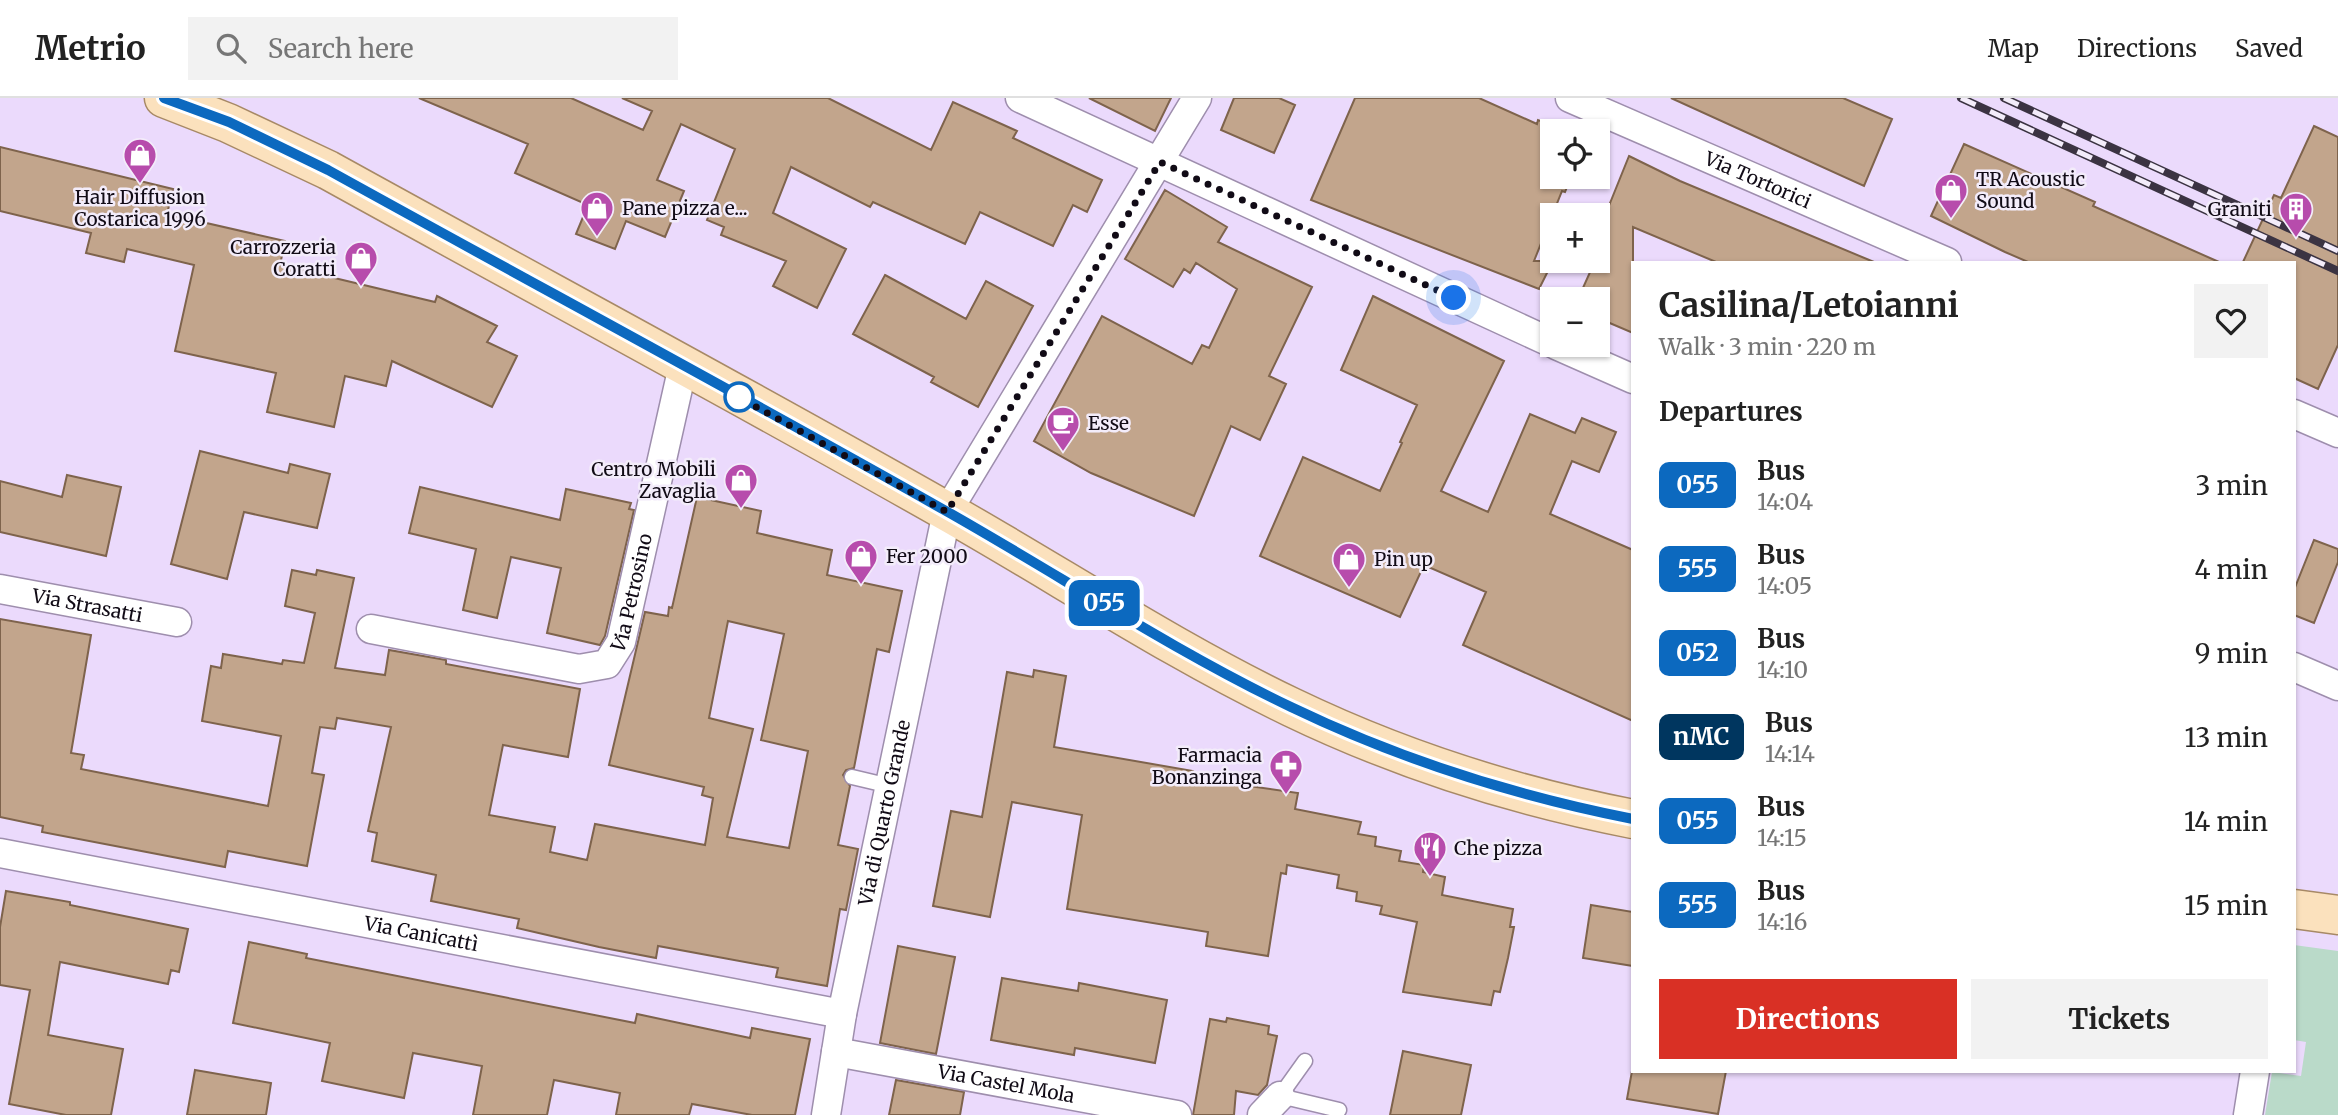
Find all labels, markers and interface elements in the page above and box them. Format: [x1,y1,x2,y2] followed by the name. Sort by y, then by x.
[188,17,678,80] search box
[35,28,146,69] text: Metrio
[212,29,250,67] icon: search
[268,32,413,65] text: Search here
[1988,33,2039,64] text: Map
[2077,33,2197,64] text: Directions
[2235,33,2303,64] text: Saved
[1540,119,1610,357] map controls
[1540,119,1610,189] button: locate
[121,136,159,185] shop icon: Hair Diffusion Costarica 1996
[1700,146,1815,214] street label: Via Tortorici
[1976,167,2085,213] place label: TR Acoustic Sound
[1932,171,1970,220] shop icon: TR Acoustic Sound
[74,185,206,231] place label: Hair Diffusion Costarica 1996
[578,189,616,238] shop icon: Pane pizza e...
[2277,190,2315,239] building icon: Graniti
[622,196,748,220] place label: Pane pizza e...
[2208,197,2272,221] place label: Graniti
[1540,203,1610,273] button: +
[230,235,336,281] place label: Carrozzeria Coratti
[342,239,380,288] shop icon: Carrozzeria Coratti
[1436,280,1471,315] your location
[2194,284,2268,358] button: heart
[1659,285,1959,326] text: Casilina/Letoianni
[1540,287,1610,357] button: −
[1659,332,1876,361] text: Walk · 3 min · 220 m
[724,382,754,412] unlabelled marker
[1659,395,1803,428] text: Departures
[1044,404,1082,453] cafe icon: Esse
[1088,411,1129,435] place label: Esse
[1757,454,1805,487] text: Bus
[591,457,716,503] place label: Centro Mobili Zavaglia
[722,461,760,510] shop icon: Centro Mobili Zavaglia
[1676,469,1719,500] text: 055
[2196,469,2268,502] text: 3 min
[1757,487,1813,516] text: 14:04
[605,531,657,658] street label: Via Petrosino
[842,537,880,586] shop icon: Fer 2000
[1757,538,1805,571] text: Bus
[1330,540,1368,589] shop icon: Pin up
[886,544,968,568] place label: Fer 2000
[1374,547,1433,571] place label: Pin up
[1677,553,1718,584] text: 555
[2194,553,2268,586] text: 4 min
[1757,571,1812,600] text: 14:05
[1064,580,1144,626] line badge: 055
[29,583,145,627] street label: Via Strasatti
[1083,587,1125,618] text: 055
[1757,622,1805,655] text: Bus
[1676,637,1719,668] text: 052
[2195,637,2268,670] text: 9 min
[1757,655,1808,684] text: 14:10
[1765,706,1813,739] text: Bus
[853,717,915,909] street label: Via di Quarto Grande
[1673,721,1730,752] text: nMC
[2184,721,2268,754] text: 13 min
[1765,739,1815,768] text: 14:14
[1152,743,1262,789] place label: Farmacia Bonanzinga
[1267,747,1305,796] pharmacy icon: Farmacia Bonanzinga
[1757,790,1805,823] text: Bus
[1676,805,1719,836] text: 055
[2184,805,2268,838] text: 14 min
[1757,823,1807,852] text: 14:15
[1411,829,1449,878] restaurant icon: Che pizza
[1454,836,1542,860] place label: Che pizza
[1757,874,1805,907] text: Bus
[1677,889,1718,920] text: 555
[2184,889,2268,922] text: 15 min
[1757,907,1807,936] text: 14:16
[361,911,480,956] street label: Via Canicattì
[1659,979,1957,1059] button: Directions
[1971,979,2268,1059] button: Tickets
[935,1059,1076,1108] street label: Via Castel Mola

